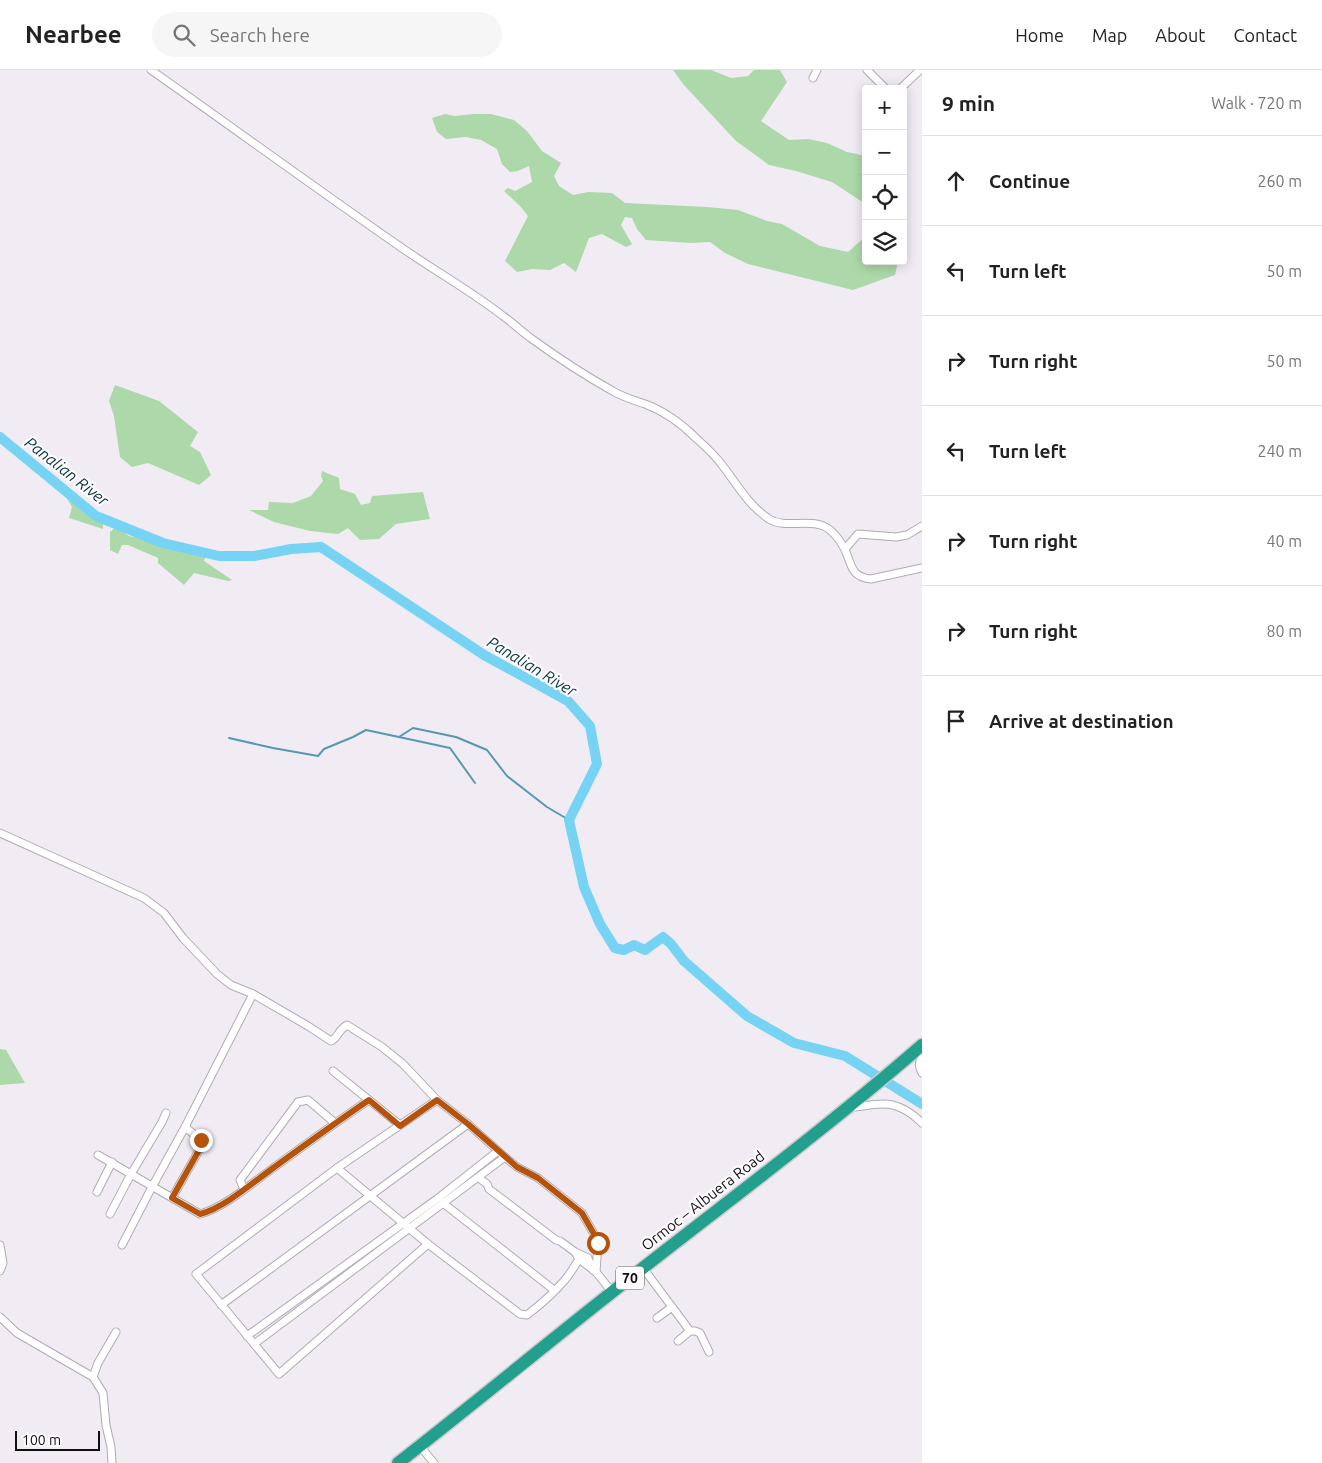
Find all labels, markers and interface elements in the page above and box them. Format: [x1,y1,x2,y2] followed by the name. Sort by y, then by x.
[152,12,502,57] search box
[25,21,122,48] text: Nearbee
[170,21,198,49] icon: search
[210,24,310,46] text: Search here
[1015,25,1064,45] text: Home
[1092,25,1127,45] text: Map
[1155,25,1205,45] text: About
[1233,25,1297,45] text: Contact
[862,85,907,265] map controls
[862,85,907,130] button: +
[942,91,995,115] text: 9 min
[1211,94,1302,112] text: Walk · 720 m
[862,130,907,175] button: −
[942,167,970,195] icon: ahead
[989,170,1070,192] text: Continue
[1257,172,1302,190] text: 260 m
[862,175,907,220] button: locate
[862,220,907,265] button: layers
[942,257,970,285] icon: left
[989,260,1067,282] text: Turn left
[1266,262,1302,280] text: 50 m
[942,347,970,375] icon: right
[989,350,1077,372] text: Turn right
[1266,352,1302,370] text: 50 m
[22,433,113,510] water label: Panalian River
[942,437,970,465] icon: left
[989,440,1067,462] text: Turn left
[1257,442,1302,460] text: 240 m
[942,527,970,555] icon: right
[989,530,1077,552] text: Turn right
[1266,532,1302,550] text: 40 m
[942,617,970,645] icon: right
[989,620,1077,642] text: Turn right
[1266,622,1302,640] text: 80 m
[484,632,581,700] water label: Panalian River
[942,707,970,735] icon: arrive
[989,710,1174,732] text: Arrive at destination
[190,1129,213,1152] route end
[638,1147,767,1254] street label: Ormoc – Albuera Road
[587,1232,610,1255] route start
[616,1266,644,1290] road number: 70
[15,1428,100,1451] scale bar
[22,1432,61,1448] text: 100 m

